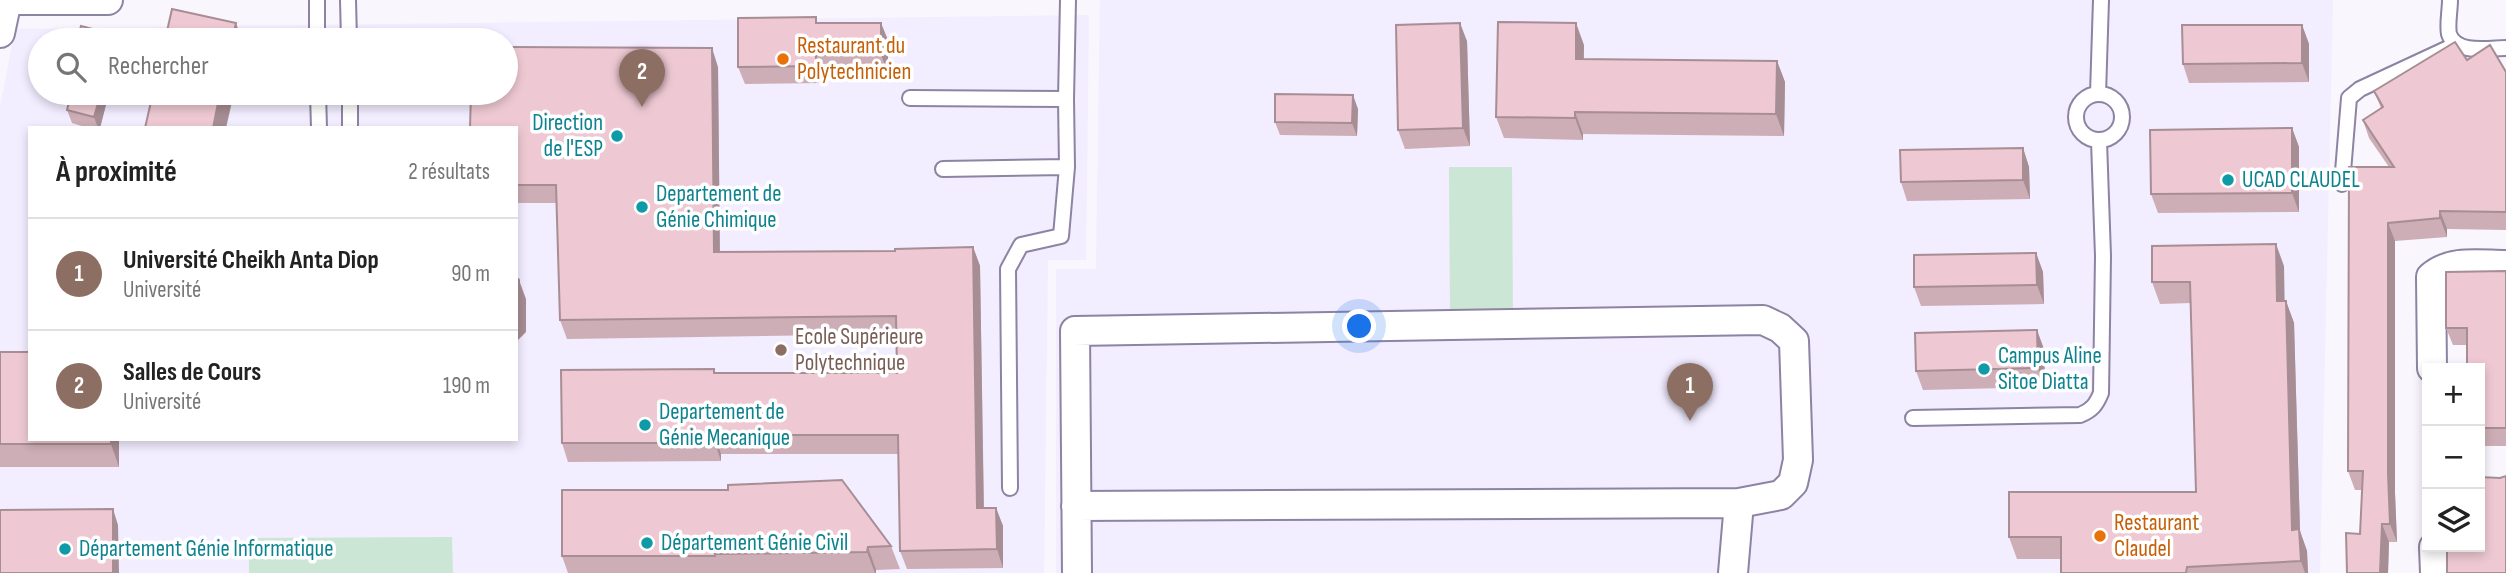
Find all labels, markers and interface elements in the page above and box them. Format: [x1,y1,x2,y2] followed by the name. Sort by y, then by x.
[28,28,518,105] search box
[797,32,911,86] place label: Restaurant du Polytechnicien
[52,48,90,86] icon: search
[619,49,665,107] pin: 2
[108,51,209,82] text: Rechercher
[775,51,791,67] marker: Restaurant du Polytechnicien
[532,109,603,163] place label: Direction de l'ESP
[609,128,625,144] marker: Direction de l'ESP
[56,154,177,190] text: À proximité
[408,158,490,186] text: 2 résultats
[2242,166,2360,194] place label: UCAD CLAUDEL
[2220,172,2236,188] marker: UCAD CLAUDEL
[656,180,781,234] place label: Departement de Génie Chimique
[634,199,650,215] marker: Departement de Génie Chimique
[123,245,379,276] text: Université Cheikh Anta Diop
[74,260,84,288] text: 1
[451,260,490,288] text: 90 m
[123,276,201,304] text: Université
[1342,309,1376,343] your location
[795,323,924,377] place label: Ecole Supérieure Polytechnique
[773,342,789,358] marker: Ecole Supérieure Polytechnique
[1998,342,2102,396] place label: Campus Aline Sitoe Diatta
[123,357,261,388] text: Salles de Cours
[1976,361,1992,377] marker: Campus Aline Sitoe Diatta
[1667,363,1713,421] pin: 1
[2422,363,2485,552] map controls
[2422,363,2485,426] button: +
[74,372,84,400] text: 2
[443,372,490,400] text: 190 m
[123,388,201,416] text: Université
[659,398,790,452] place label: Departement de Génie Mecanique
[637,417,653,433] marker: Departement de Génie Mecanique
[2422,426,2485,489] button: −
[2422,489,2485,552] button: layers
[2114,509,2199,563] place label: Restaurant Claudel
[2092,528,2108,544] marker: Restaurant Claudel
[661,529,848,557] place label: Département Génie Civil
[79,535,333,563] place label: Département Génie Informatique
[639,535,655,551] marker: Département Génie Civil
[57,541,73,557] marker: Département Génie Informatique

